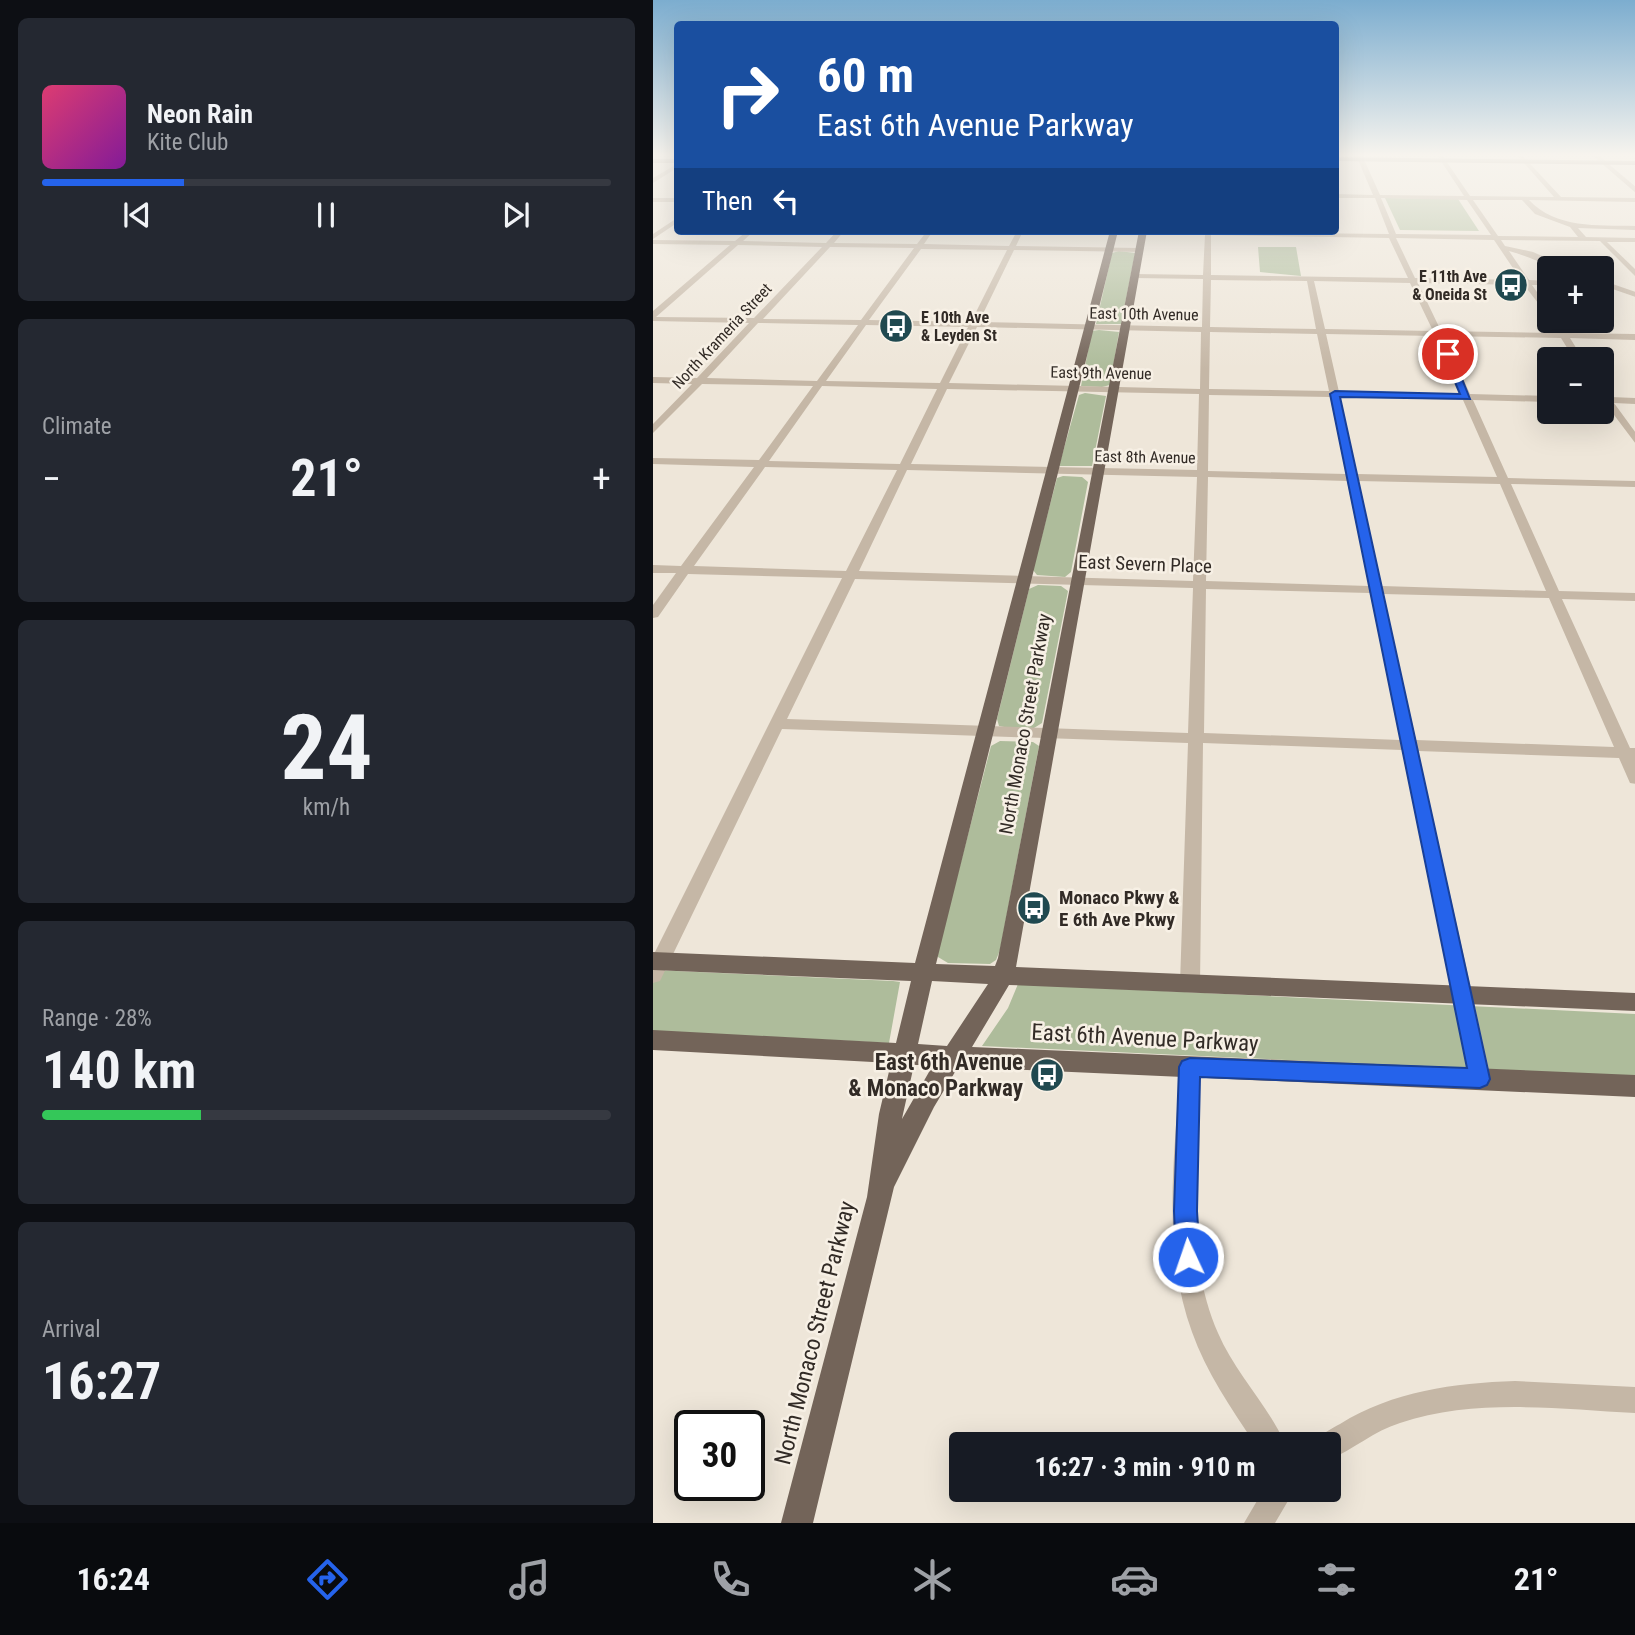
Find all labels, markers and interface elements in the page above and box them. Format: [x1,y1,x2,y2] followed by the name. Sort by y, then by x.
[817,47,914,104] text: 60 m
[702,49,793,140] icon: right
[147,99,253,129] text: Neon Rain
[817,106,1133,144] text: East 6th Avenue Parkway
[147,129,228,156] text: Kite Club
[767,182,805,220] icon: left
[702,186,753,216] text: Then
[118,196,156,234] icon: previous
[307,196,345,234] icon: pause
[497,196,535,234] icon: next
[1537,256,1614,424] map controls
[1537,256,1614,333] button: +
[1492,266,1530,304] bus stop icon: E 11th Ave & Oneida St
[1412,267,1487,304] place label: E 11th Ave & Oneida St
[668,279,776,393] street label: North Krameria Street
[1089,304,1199,324] street label: East 10th Avenue
[877,307,915,345] bus stop icon: E 10th Ave & Leyden St
[921,308,997,345] place label: E 10th Ave & Leyden St
[1418,324,1478,384] pin
[1429,335,1467,373] icon: arrive
[1537,347,1614,424] button: −
[1050,363,1152,383] street label: East 9th Avenue
[42,413,112,440] text: Climate
[1094,447,1196,467] street label: East 8th Avenue
[290,448,363,509] text: 21°
[42,457,61,501] text: −
[592,457,611,501] text: +
[1078,550,1212,578] street label: East Severn Place
[994,612,1056,836] street label: North Monaco Street Parkway
[281,695,372,801] text: 24
[303,794,350,821] text: km/h
[1059,886,1180,931] place label: Monaco Pkwy & E 6th Ave Pkwy
[1015,889,1053,927] bus stop icon: Monaco Pkwy & E 6th Ave Pkwy
[42,1005,152,1032] text: Range · 28%
[1031,1019,1260,1057] street label: East 6th Avenue Parkway
[42,1040,196,1101] text: 140 km
[848,1049,1024,1102] place label: East 6th Avenue & Monaco Parkway
[1028,1056,1066,1094] bus stop icon: East 6th Avenue & Monaco Parkway
[769,1198,861,1468] street label: North Monaco Street Parkway
[1151,1220,1225,1294] position arrow
[42,1316,101,1343] text: Arrival
[42,1351,161,1412] text: 16:27
[674,1410,765,1501] speed limit sign: 30
[1035,1452,1255,1482] text: 16:27 · 3 min · 910 m
[303,1555,352,1604] icon: directions
[505,1555,554,1604] icon: music
[706,1555,755,1604] icon: phone
[908,1555,957,1604] icon: climate
[1110,1555,1159,1604] icon: car
[1312,1555,1361,1604] icon: filters
[76,1560,150,1598] text: 16:24
[1514,1560,1559,1598] text: 21°

